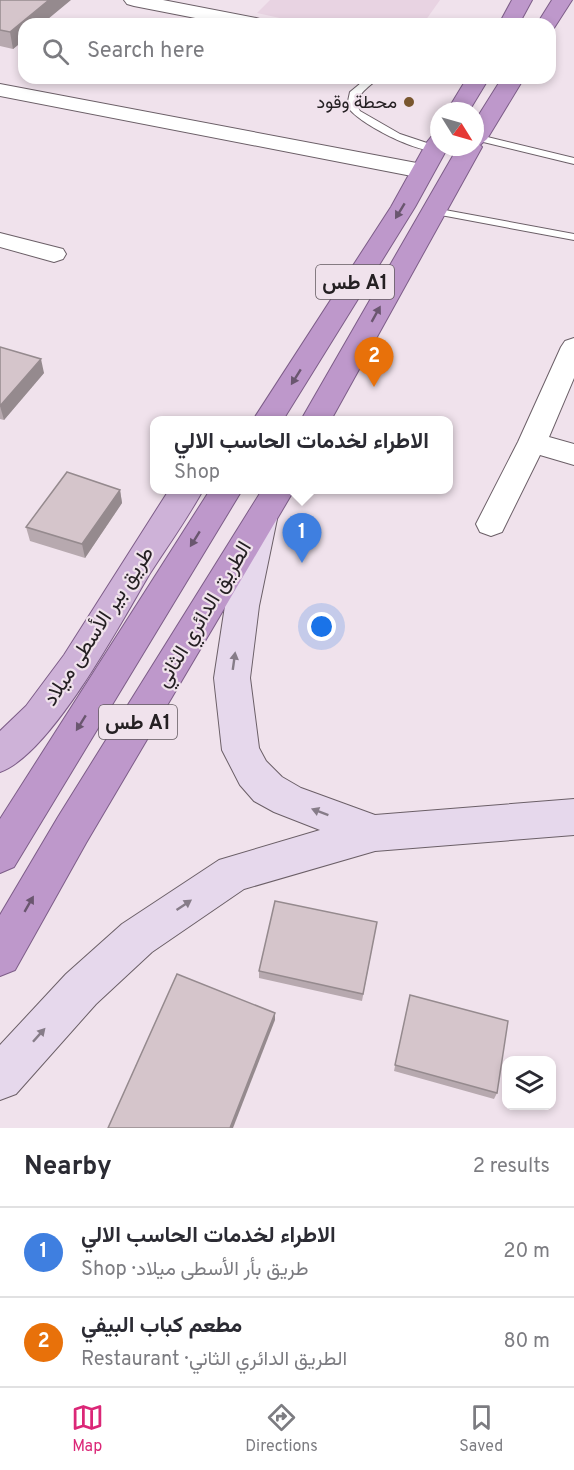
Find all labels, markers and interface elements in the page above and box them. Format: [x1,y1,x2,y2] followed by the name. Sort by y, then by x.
[18,18,556,84] search box
[39,35,72,68] icon: search
[87,38,205,65] text: Search here
[317,92,397,115] place label: محطة وقود
[402,95,416,109] marker: محطة وقود
[430,102,484,156] north arrow
[394,203,405,220] one-way arrow
[316,265,394,299] road number: طس A1
[371,306,381,323] one-way arrow
[354,338,394,387] pin: 2
[290,368,302,384] one-way arrow
[150,416,453,494] popup
[174,429,429,456] text: الاطراء لخدمات الحاسب الالي
[174,460,220,486] text: Shop
[282,514,322,563] pin: 1
[189,531,200,547] one-way arrow
[150,537,260,694] street label: الطريق الدائري الثاني
[38,542,161,712] street label: طريق بير الأسطى ميلاد
[307,612,336,641] your location
[230,651,239,670] one-way arrow
[99,705,177,739] road number: طس A1
[76,715,87,731] one-way arrow
[311,807,329,817] one-way arrow
[24,895,34,912] one-way arrow
[175,899,191,911] one-way arrow
[32,1028,45,1043] one-way arrow
[502,1056,556,1110] map controls
[502,1056,556,1110] button: layers
[24,1151,112,1184] text: Nearby
[473,1154,550,1180] text: 2 results
[81,1223,336,1250] text: الاطراء لخدمات الحاسب الالي
[40,1239,48,1265] text: 1
[503,1239,550,1265] text: 20 m
[81,1257,309,1283] text: Shop · طريق بأر الأسطى ميلاد
[81,1313,242,1340] text: مطعم كباب البيفي
[37,1329,50,1355] text: 2
[504,1329,550,1355] text: 80 m
[81,1347,347,1373] text: Restaurant · الطريق الدائري الثاني
[71,1401,104,1457] tab: Map
[245,1401,318,1457] tab: Directions
[459,1401,503,1457] tab: Saved

